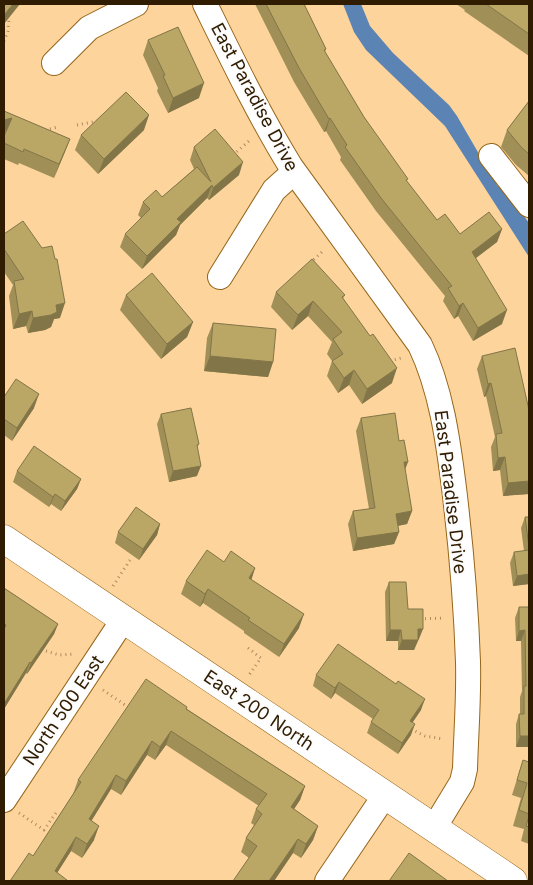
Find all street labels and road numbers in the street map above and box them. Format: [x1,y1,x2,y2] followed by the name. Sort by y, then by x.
[207,19,303,175] street label: East Paradise Drive
[431,409,471,575] street label: East Paradise Drive
[18,651,108,769] street label: North 500 East
[200,665,318,755] street label: East 200 North

